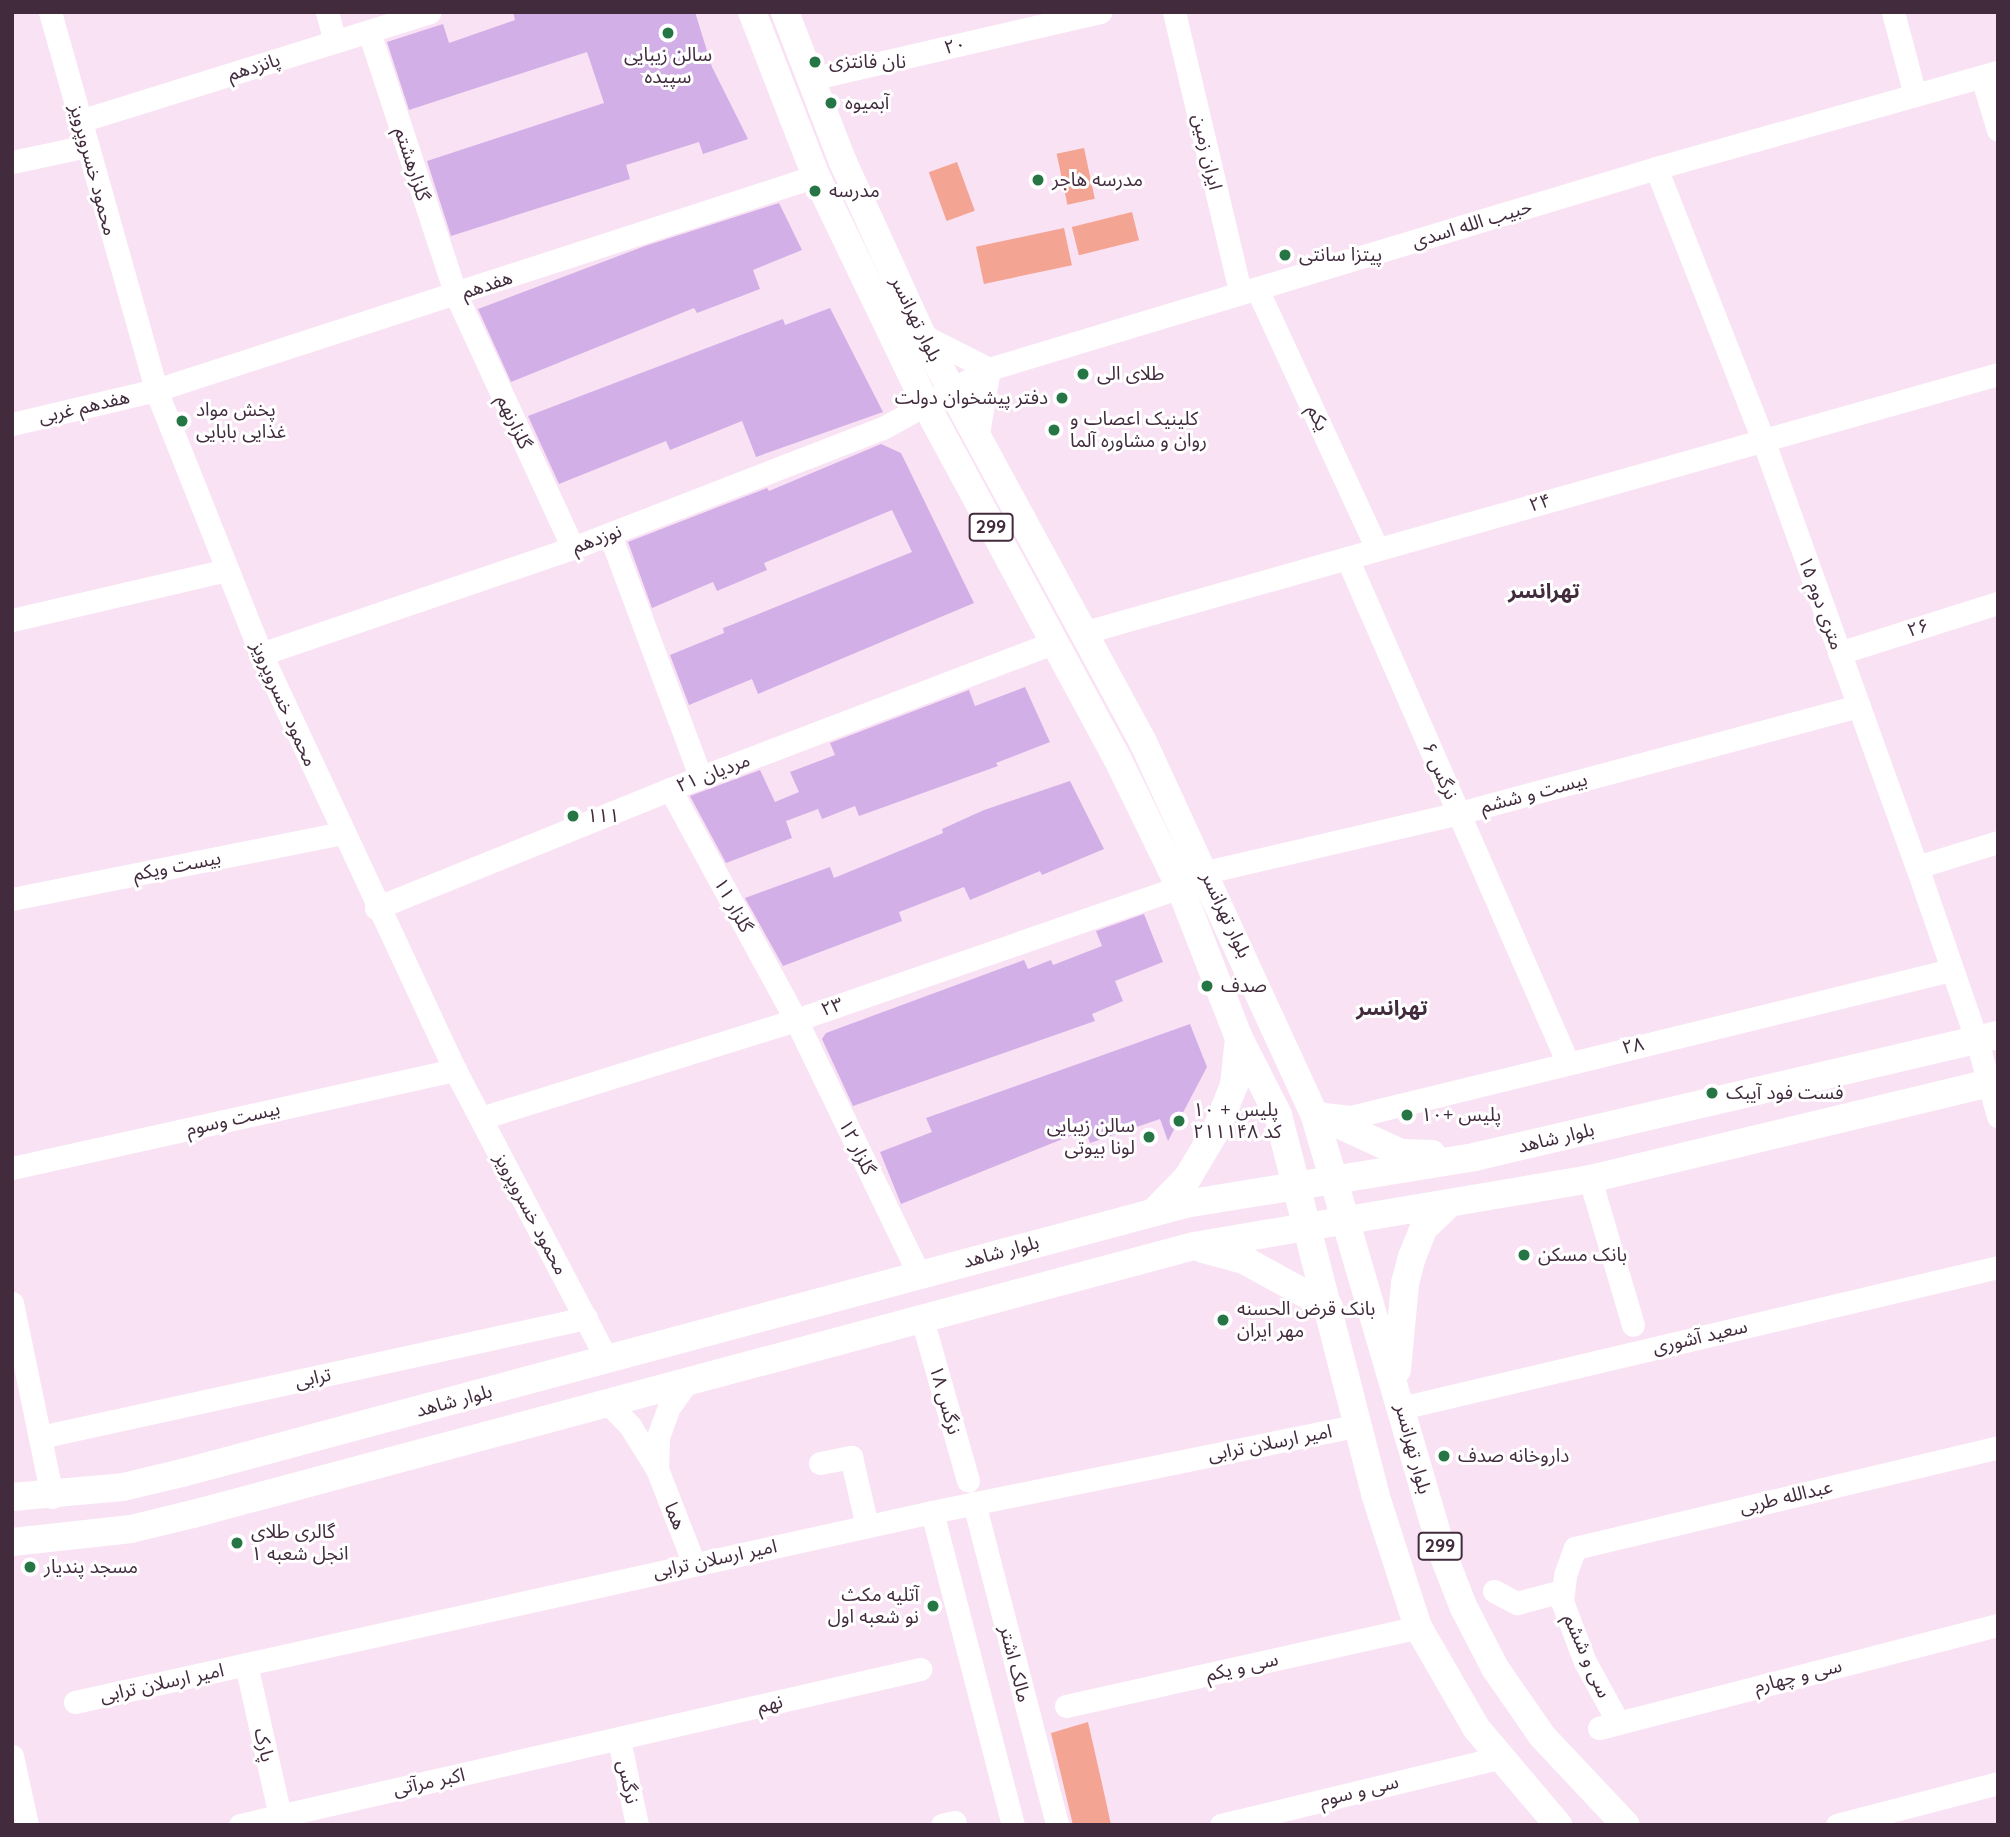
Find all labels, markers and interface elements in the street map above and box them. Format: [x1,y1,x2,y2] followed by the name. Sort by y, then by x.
[660,25,676,41] marker: سالن زیبایی سپیده
[942,32,968,60] street label: ۲۰
[624,44,712,88] place label: سالن زیبایی سپیده
[225,48,283,86] street label: پانزدهم
[829,51,906,73] place label: نان فانتزی
[807,54,823,70] marker: نان فانتزی
[845,92,889,114] place label: آبمیوه
[823,95,839,111] marker: آبمیوه
[65,102,121,238] street label: محمود خسروپرویز
[1187,112,1227,192] street label: ایران زمین
[389,124,435,204] street label: گلزارهشتم
[1052,169,1143,191] place label: مدرسه هاجر
[1030,172,1046,188] marker: مدرسه هاجر
[829,180,880,202] place label: مدرسه
[807,183,823,199] marker: مدرسه
[1409,195,1535,253] street label: حبیب الله اسدی
[1299,244,1382,266] place label: پیتزا سانتی
[1277,247,1293,263] marker: پیتزا سانتی
[459,266,515,304] street label: هفدهم
[886,273,946,365] street label: بلوار تهرانسر
[1097,363,1164,385] place label: طلای الی
[1075,366,1091,382] marker: طلای الی
[36,385,132,429] street label: هفدهم غربی
[895,387,1048,409] place label: دفتر پیشخوان دولت
[1054,390,1070,406] marker: دفتر پیشخوان دولت
[492,391,536,453] street label: گلزارنهم
[196,399,286,443] place label: پخش مواد غذایی بابایی
[1302,401,1334,435] street label: یکم
[1070,408,1207,452] place label: کلینیک اعصاب و روان و مشاوره آلما
[174,413,190,429] marker: پخش مواد غذایی بابایی
[1044,420,1064,440] marker: کلینیک اعصاب و روان و مشاوره آلما
[1526,489,1554,517] street label: ۲۴
[968,512,1014,542] road number: 299
[569,520,625,558] street label: نوزدهم
[1794,553,1848,653] street label: ۱۵ متری دوم
[1508,577,1580,603] district label: تهرانسر
[1904,614,1932,642] street label: ۲۶
[246,638,322,770] street label: محمود خسروپرویز
[1417,739,1463,803] street label: نرگس ۶
[673,749,753,797] street label: ۲۱ مردیان
[1478,768,1590,818] street label: بیست و ششم
[587,805,620,827] place label: ۱۱۱
[565,808,581,824] marker: ۱۱۱
[131,846,223,886] street label: بیست ویکم
[1196,868,1256,962] street label: بلوار تهرانسر
[709,874,757,936] street label: گلزار ۱۱
[1221,975,1267,997] place label: صدف
[1199,978,1215,994] marker: صدف
[818,993,846,1021] street label: ۲۳
[1356,994,1428,1020] district label: تهرانسر
[1620,1032,1646,1060] street label: ۲۸
[1726,1082,1843,1104] place label: فست فود آیبک
[1704,1085,1720,1101] marker: فست فود آیبک
[184,1097,282,1141] street label: بیست وسوم
[1193,1099,1281,1143] place label: پلیس + ۱۰ کد ۲۱۱۱۴۸
[1421,1104,1501,1126] place label: پلیس +۱۰
[1399,1107,1415,1123] marker: پلیس +۱۰
[1171,1113,1187,1129] marker: پلیس + ۱۰ کد ۲۱۱۱۴۸
[834,1115,880,1179] street label: گلزار ۱۲
[1047,1115,1135,1159] place label: سالن زیبایی لونا بیوتی
[1515,1118,1597,1158] street label: بلوار شاهد
[1141,1129,1157,1145] marker: سالن زیبایی لونا بیوتی
[489,1149,573,1279] street label: محمود خسروپرویز
[960,1231,1042,1273] street label: بلوار شاهد
[1538,1244,1627,1266] place label: بانک مسکن
[1516,1247,1532,1263] marker: بانک مسکن
[1237,1298,1375,1342] place label: بانک قرض الحسنه مهر ایران
[1215,1312,1231,1328] marker: بانک قرض الحسنه مهر ایران
[1650,1315,1750,1359] street label: سعید آشوری
[293,1363,333,1393] street label: ترابی
[924,1363,966,1437] street label: نرگس ۱۸
[413,1380,495,1422] street label: بلوار شاهد
[1390,1402,1436,1496] street label: بلوار تهرانسر
[1206,1420,1334,1466] street label: امیر ارسلان ترابی
[1458,1445,1569,1467] place label: داروخانه صدف
[1436,1448,1452,1464] marker: داروخانه صدف
[1737,1475,1835,1519] street label: عبدالله طربی
[659,1499,691,1533] street label: هما
[251,1521,348,1565] place label: گالری طلای انجل شعبه ۱
[1417,1532,1463,1560] road number: 299
[229,1535,245,1551] marker: گالری طلای انجل شعبه ۱
[651,1535,779,1583] street label: امیر ارسلان ترابی
[44,1556,138,1578] place label: مسجد پندیار
[22,1559,38,1575] marker: مسجد پندیار
[828,1584,919,1628] place label: آتلیه مکث نو شعبه اول
[925,1598,941,1614] marker: آتلیه مکث نو شعبه اول
[1558,1610,1616,1702] street label: سی و ششم
[994,1623,1036,1705] street label: مالک اشتر
[1204,1648,1280,1686] street label: سی و یکم
[1752,1654,1844,1698] street label: سی و چهارم
[98,1659,226,1707] street label: امیر ارسلان ترابی
[755,1690,785,1718] street label: نهم
[249,1726,279,1764] street label: پارک
[612,1758,644,1806] street label: نرگس
[391,1763,467,1801] street label: اکبر مرآتی
[1317,1770,1401,1812] street label: سی و سوم

